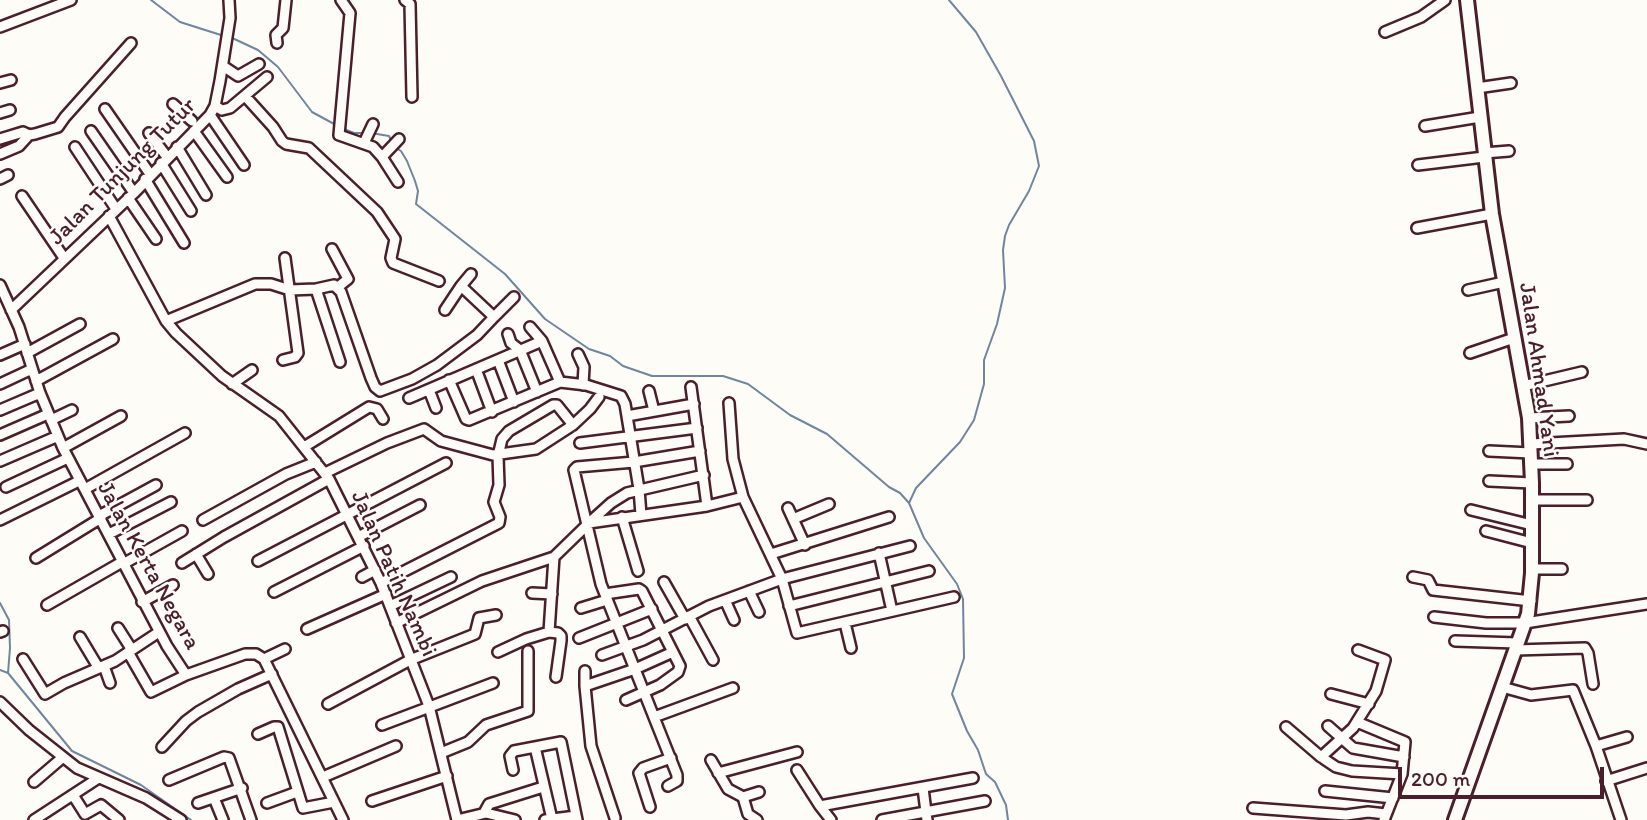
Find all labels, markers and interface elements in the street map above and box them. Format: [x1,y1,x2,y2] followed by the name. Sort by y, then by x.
[44,93,202,251] street label: Jalan Tunjung Tutur
[1512,281,1564,459] street label: Jalan Ahmad Yani
[90,477,206,655] street label: Jalan Kerta Negara
[344,487,442,661] street label: Jalan Patih Nambi
[1402,754,1608,798] scale bar
[1411,766,1470,791] text: 200 m

